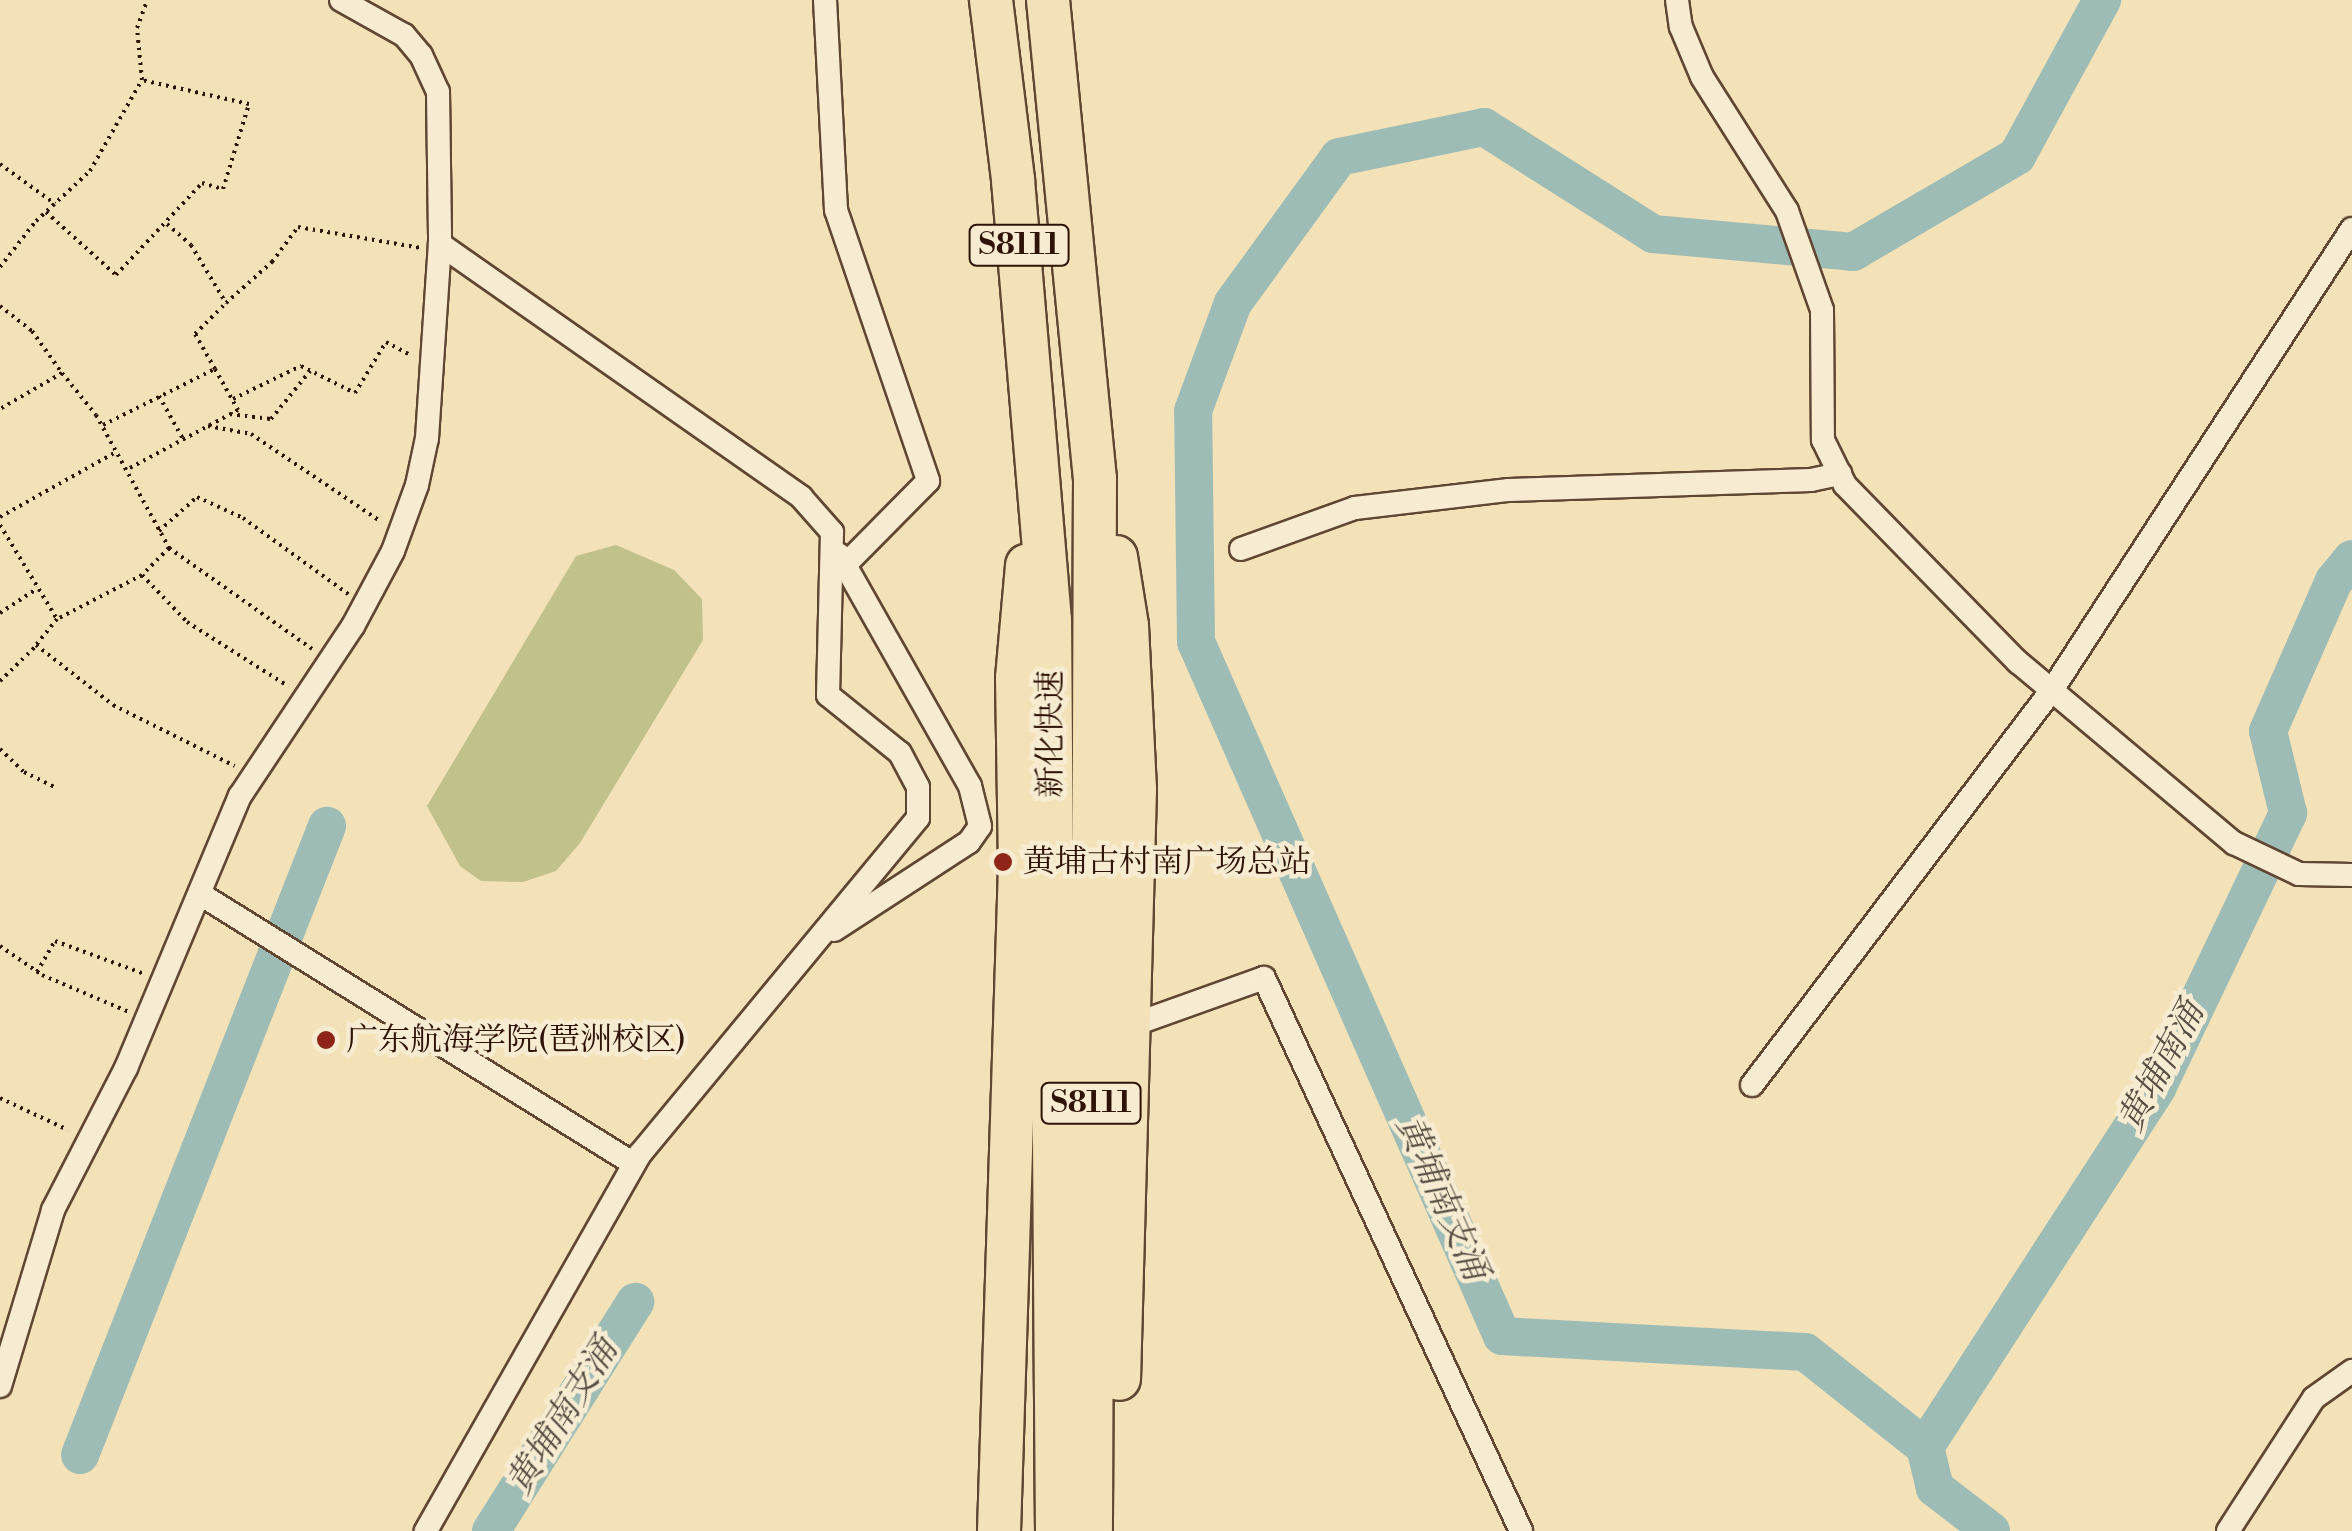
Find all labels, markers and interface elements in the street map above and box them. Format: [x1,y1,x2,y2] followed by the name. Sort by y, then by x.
[966,220,1072,270] road number: S8111
[1032,670,1070,798] street label: 新化快速
[1023,843,1311,881] place label: 黄埔古村南广场总站
[992,851,1014,873] marker: 黄埔古村南广场总站
[2111,995,2213,1139] water label: 黄埔南涌
[346,1021,686,1059] place label: 广东航海学院(琶洲校区)
[315,1029,337,1051] marker: 广东航海学院(琶洲校区)
[1038,1078,1144,1128] road number: S8111
[1386,1110,1496,1286] water label: 黄埔南支涌
[499,1332,627,1502] water label: 黄埔南支涌

